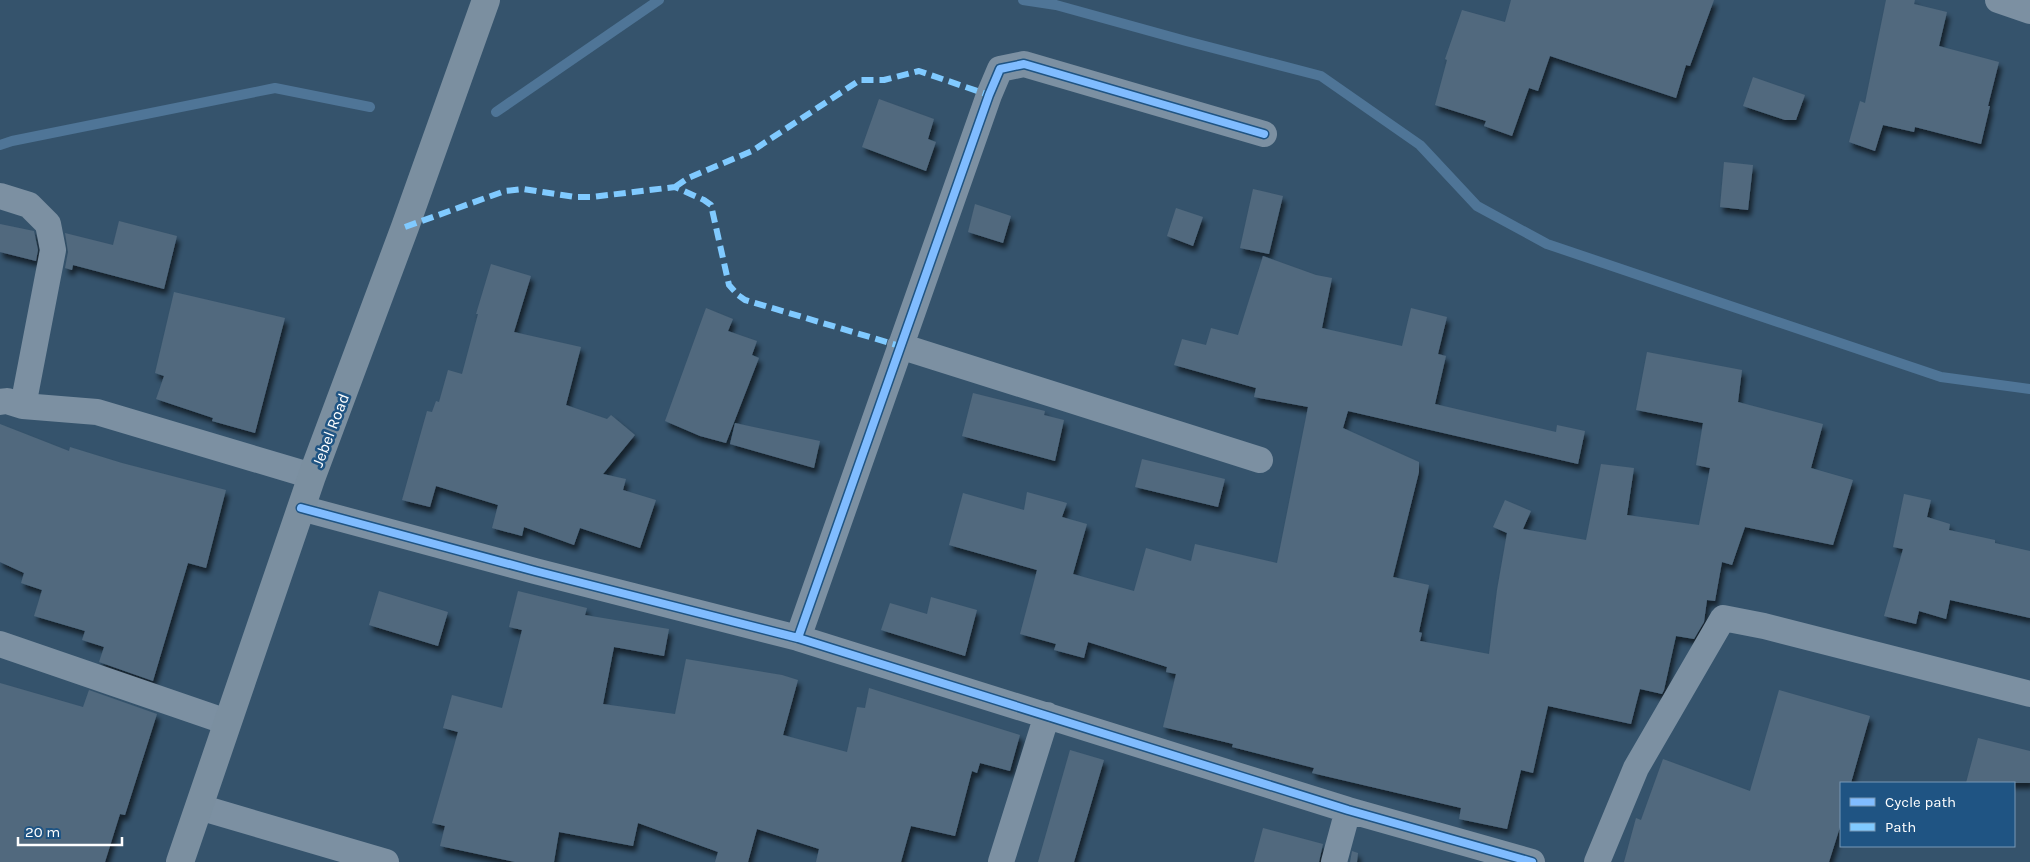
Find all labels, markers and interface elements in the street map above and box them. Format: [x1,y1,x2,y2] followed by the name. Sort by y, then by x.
[308,391,353,470] street label: Jebel Road
[1840,782,2015,847] legend
[1885,793,1956,811] text: Cycle path
[18,814,121,846] scale bar
[1885,818,1916,836] text: Path
[25,823,60,841] text: 20 m

